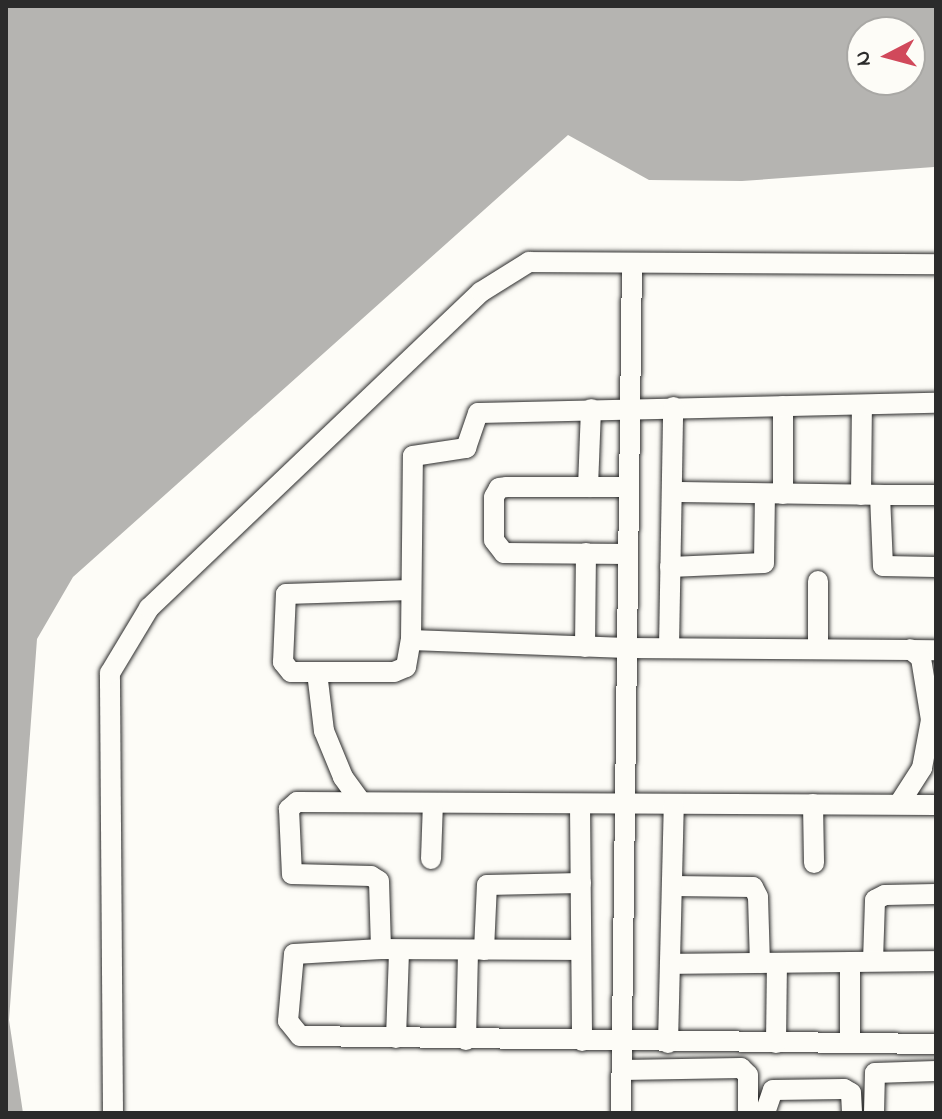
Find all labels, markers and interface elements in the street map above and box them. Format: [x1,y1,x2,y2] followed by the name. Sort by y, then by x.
[846,16,926,96] north arrow
[847,49,881,67] text: N

